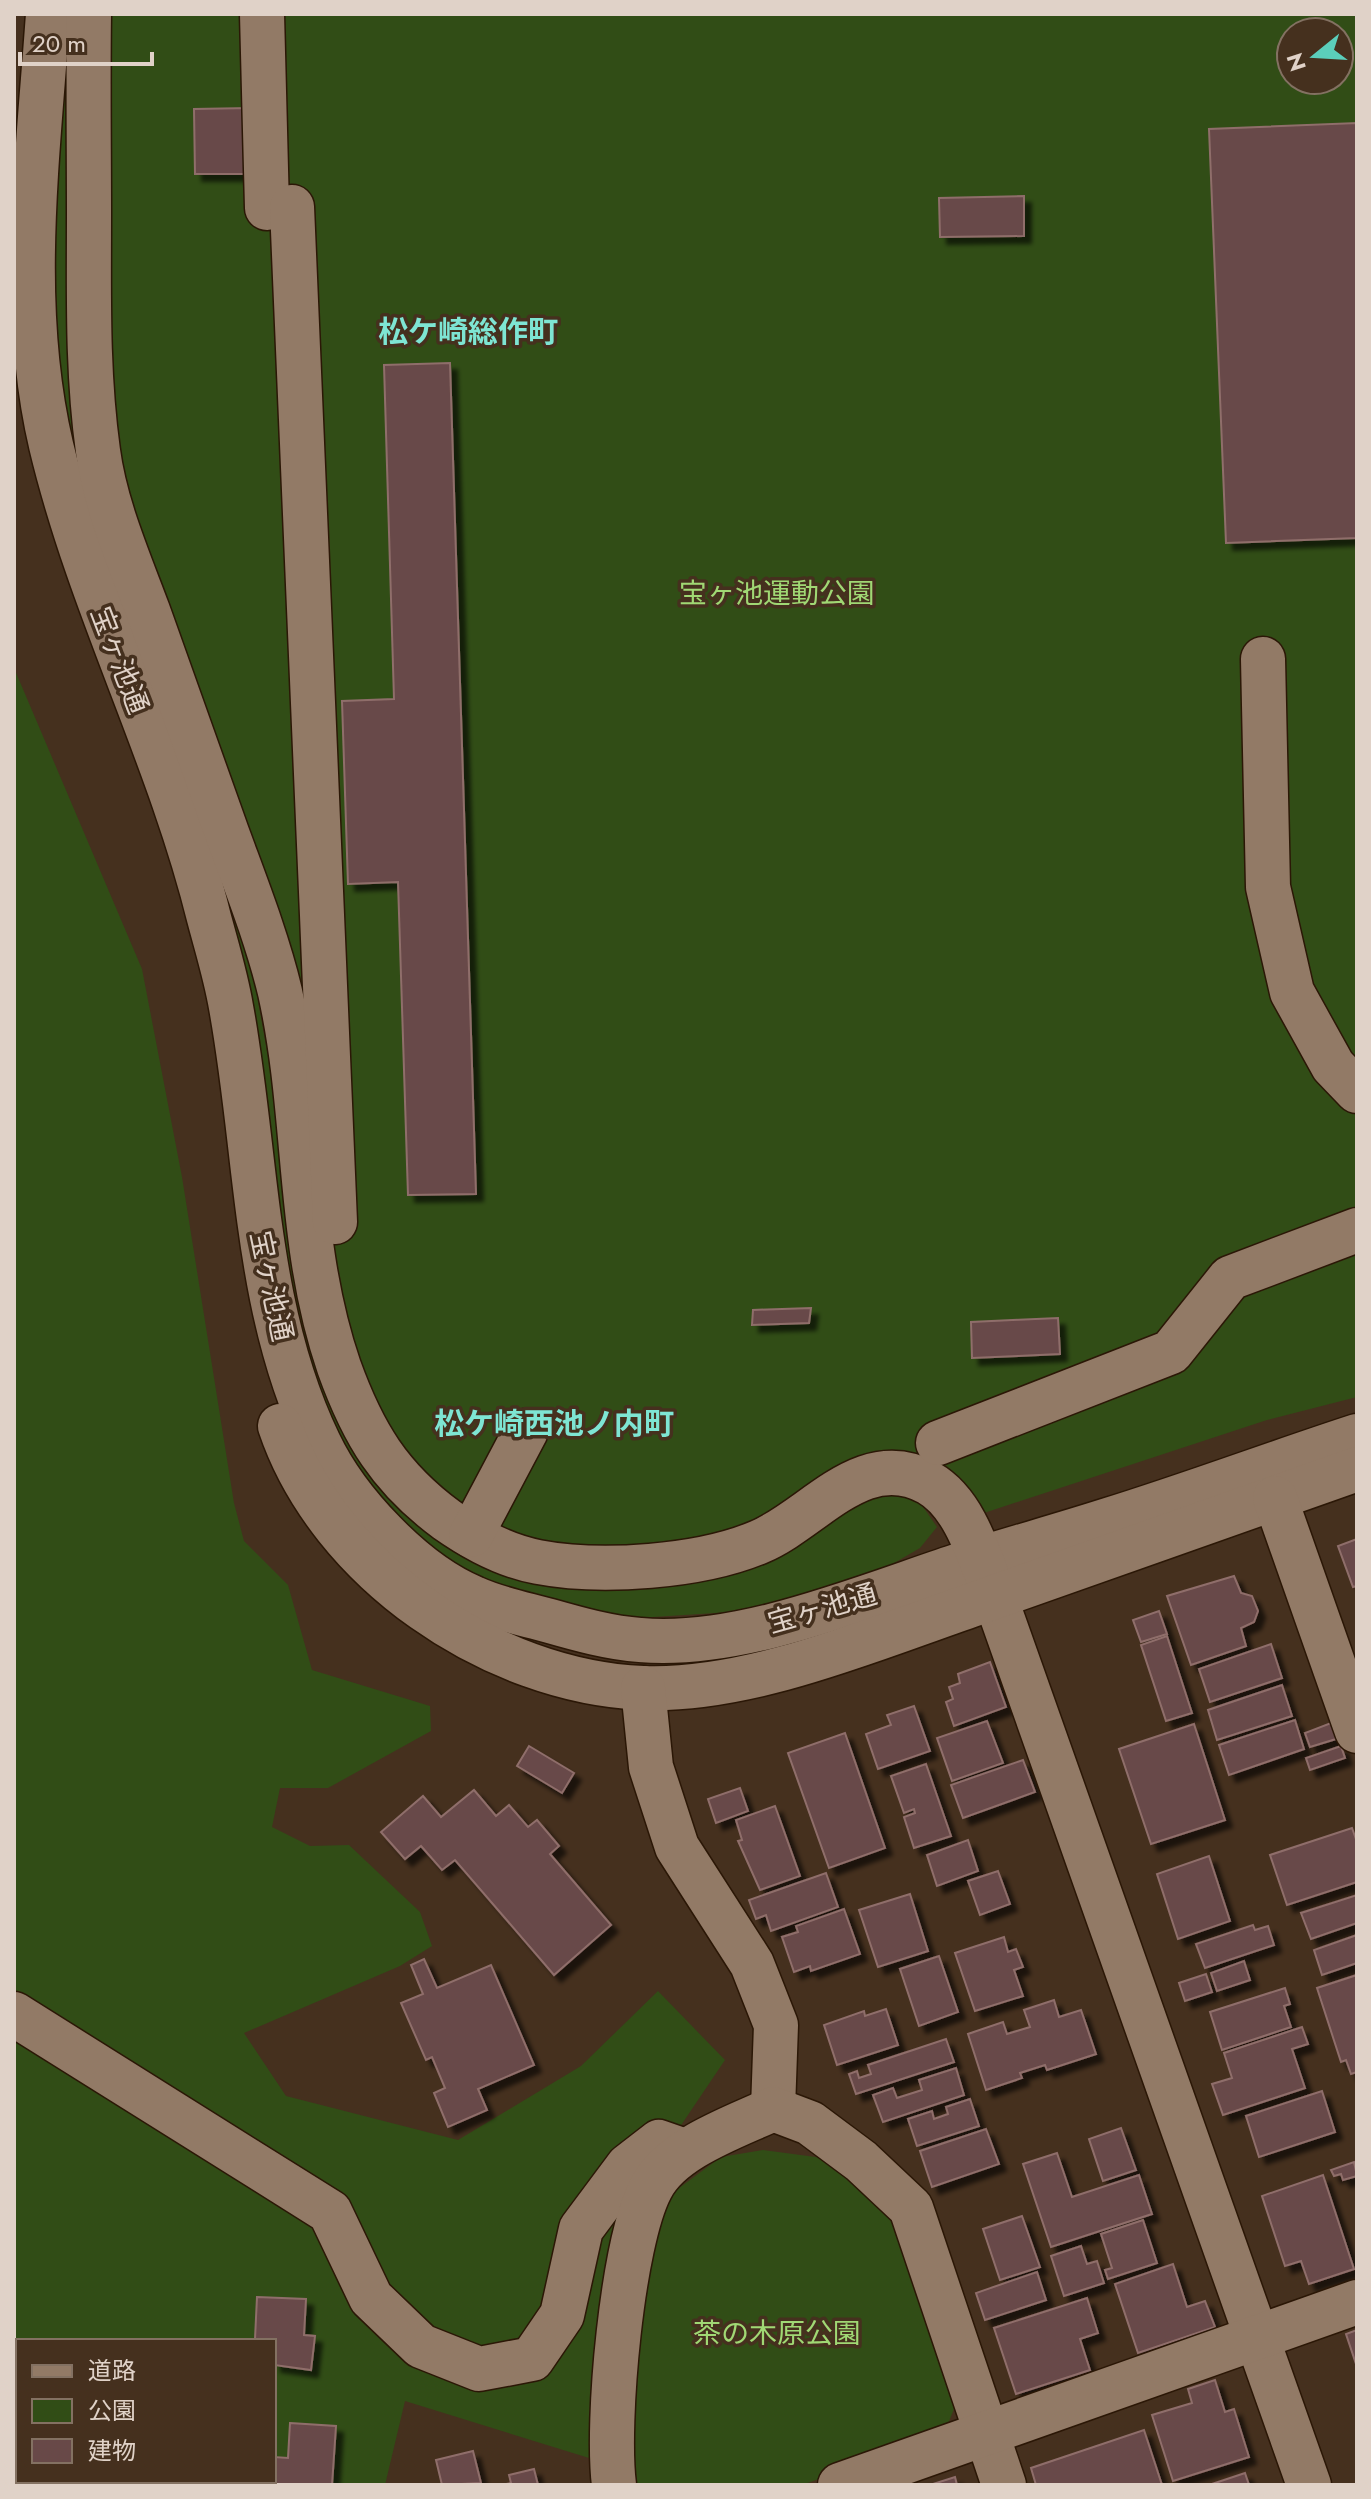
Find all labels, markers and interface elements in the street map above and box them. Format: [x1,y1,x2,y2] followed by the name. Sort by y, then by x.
[20,16,152,66] scale bar
[1275,16,1355,96] north arrow
[32,26,86,61] text: 20 m
[1278,49,1314,75] text: N
[378,310,558,353] district label: 松ケ崎総作町
[679,573,875,614] park label: 宝ヶ池運動公園
[80,601,159,720] street label: 宝ヶ池通
[240,1227,303,1345] street label: 宝ヶ池通
[434,1402,674,1445] district label: 松ケ崎西池ノ内町
[763,1573,882,1644] street label: 宝ヶ池通
[693,2313,861,2354] park label: 茶の木原公園
[16,2339,276,2483] legend
[88,2353,136,2388] text: 道路
[88,2393,136,2428] text: 公園
[88,2433,136,2468] text: 建物

